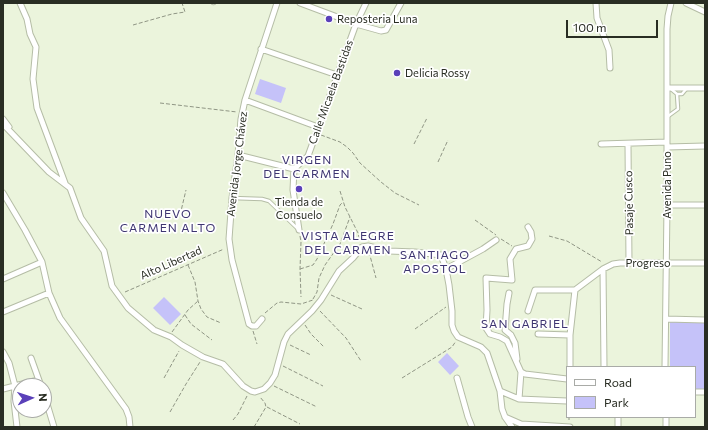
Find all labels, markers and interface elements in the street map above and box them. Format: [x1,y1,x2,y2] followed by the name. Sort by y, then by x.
[337,12,418,26] place label: Reposteria Luna
[568,12,660,38] scale bar
[324,14,334,24] marker: Reposteria Luna
[573,20,607,34] text: 100 m
[306,38,356,146] street label: Calle Micaela Bastidas
[405,66,470,80] place label: Delicia Rossy
[392,68,402,78] marker: Delicia Rossy
[224,111,250,217] street label: Avenida Jorge Chávez
[660,151,674,219] street label: Avenida Puno
[263,153,351,181] district label: VIRGEN DEL CARMEN
[622,170,636,236] street label: Pasaje Cusco
[294,184,304,194] marker: Tienda de Consuelo
[275,195,323,221] place label: Tienda de Consuelo
[120,207,216,235] district label: NUEVO CARMEN ALTO
[301,229,395,257] district label: VISTA ALEGRE DEL CARMEN
[138,244,204,282] street label: Alto Libertad
[400,248,470,276] district label: SANTIAGO APOSTOL
[625,256,671,270] street label: Progreso
[481,317,569,331] district label: SAN GABRIEL
[566,366,696,418] legend
[604,375,632,389] text: Road
[12,378,52,418] north arrow
[37,393,50,402] text: N
[604,395,629,409] text: Park

